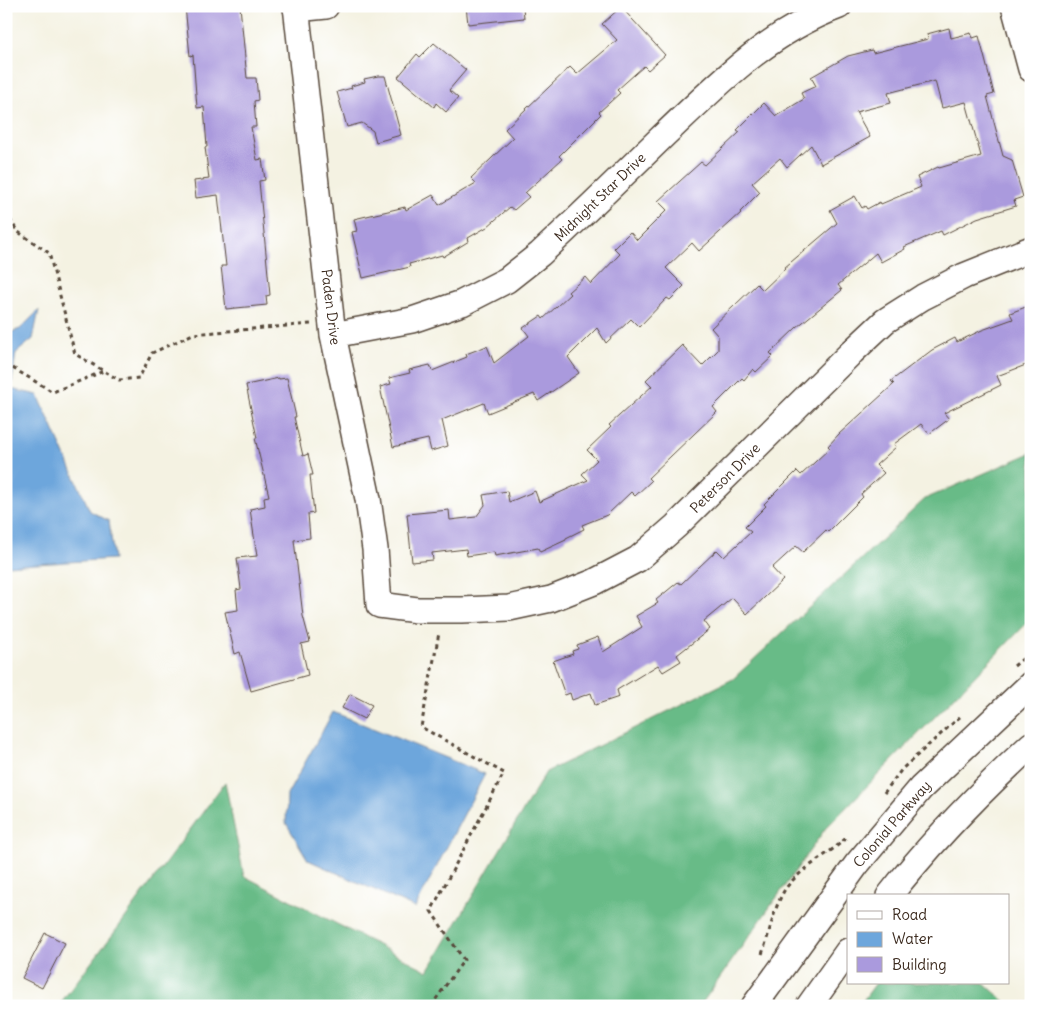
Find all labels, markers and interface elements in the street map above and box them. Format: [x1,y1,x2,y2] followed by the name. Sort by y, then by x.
[551,149,649,245] street label: Midnight Star Drive
[317,268,345,346] street label: Paden Drive
[686,439,764,517] street label: Peterson Drive
[849,777,935,871] street label: Colonial Parkway
[847,894,1010,984] legend
[892,905,927,924] text: Road
[892,929,933,948] text: Water
[892,955,947,974] text: Building

